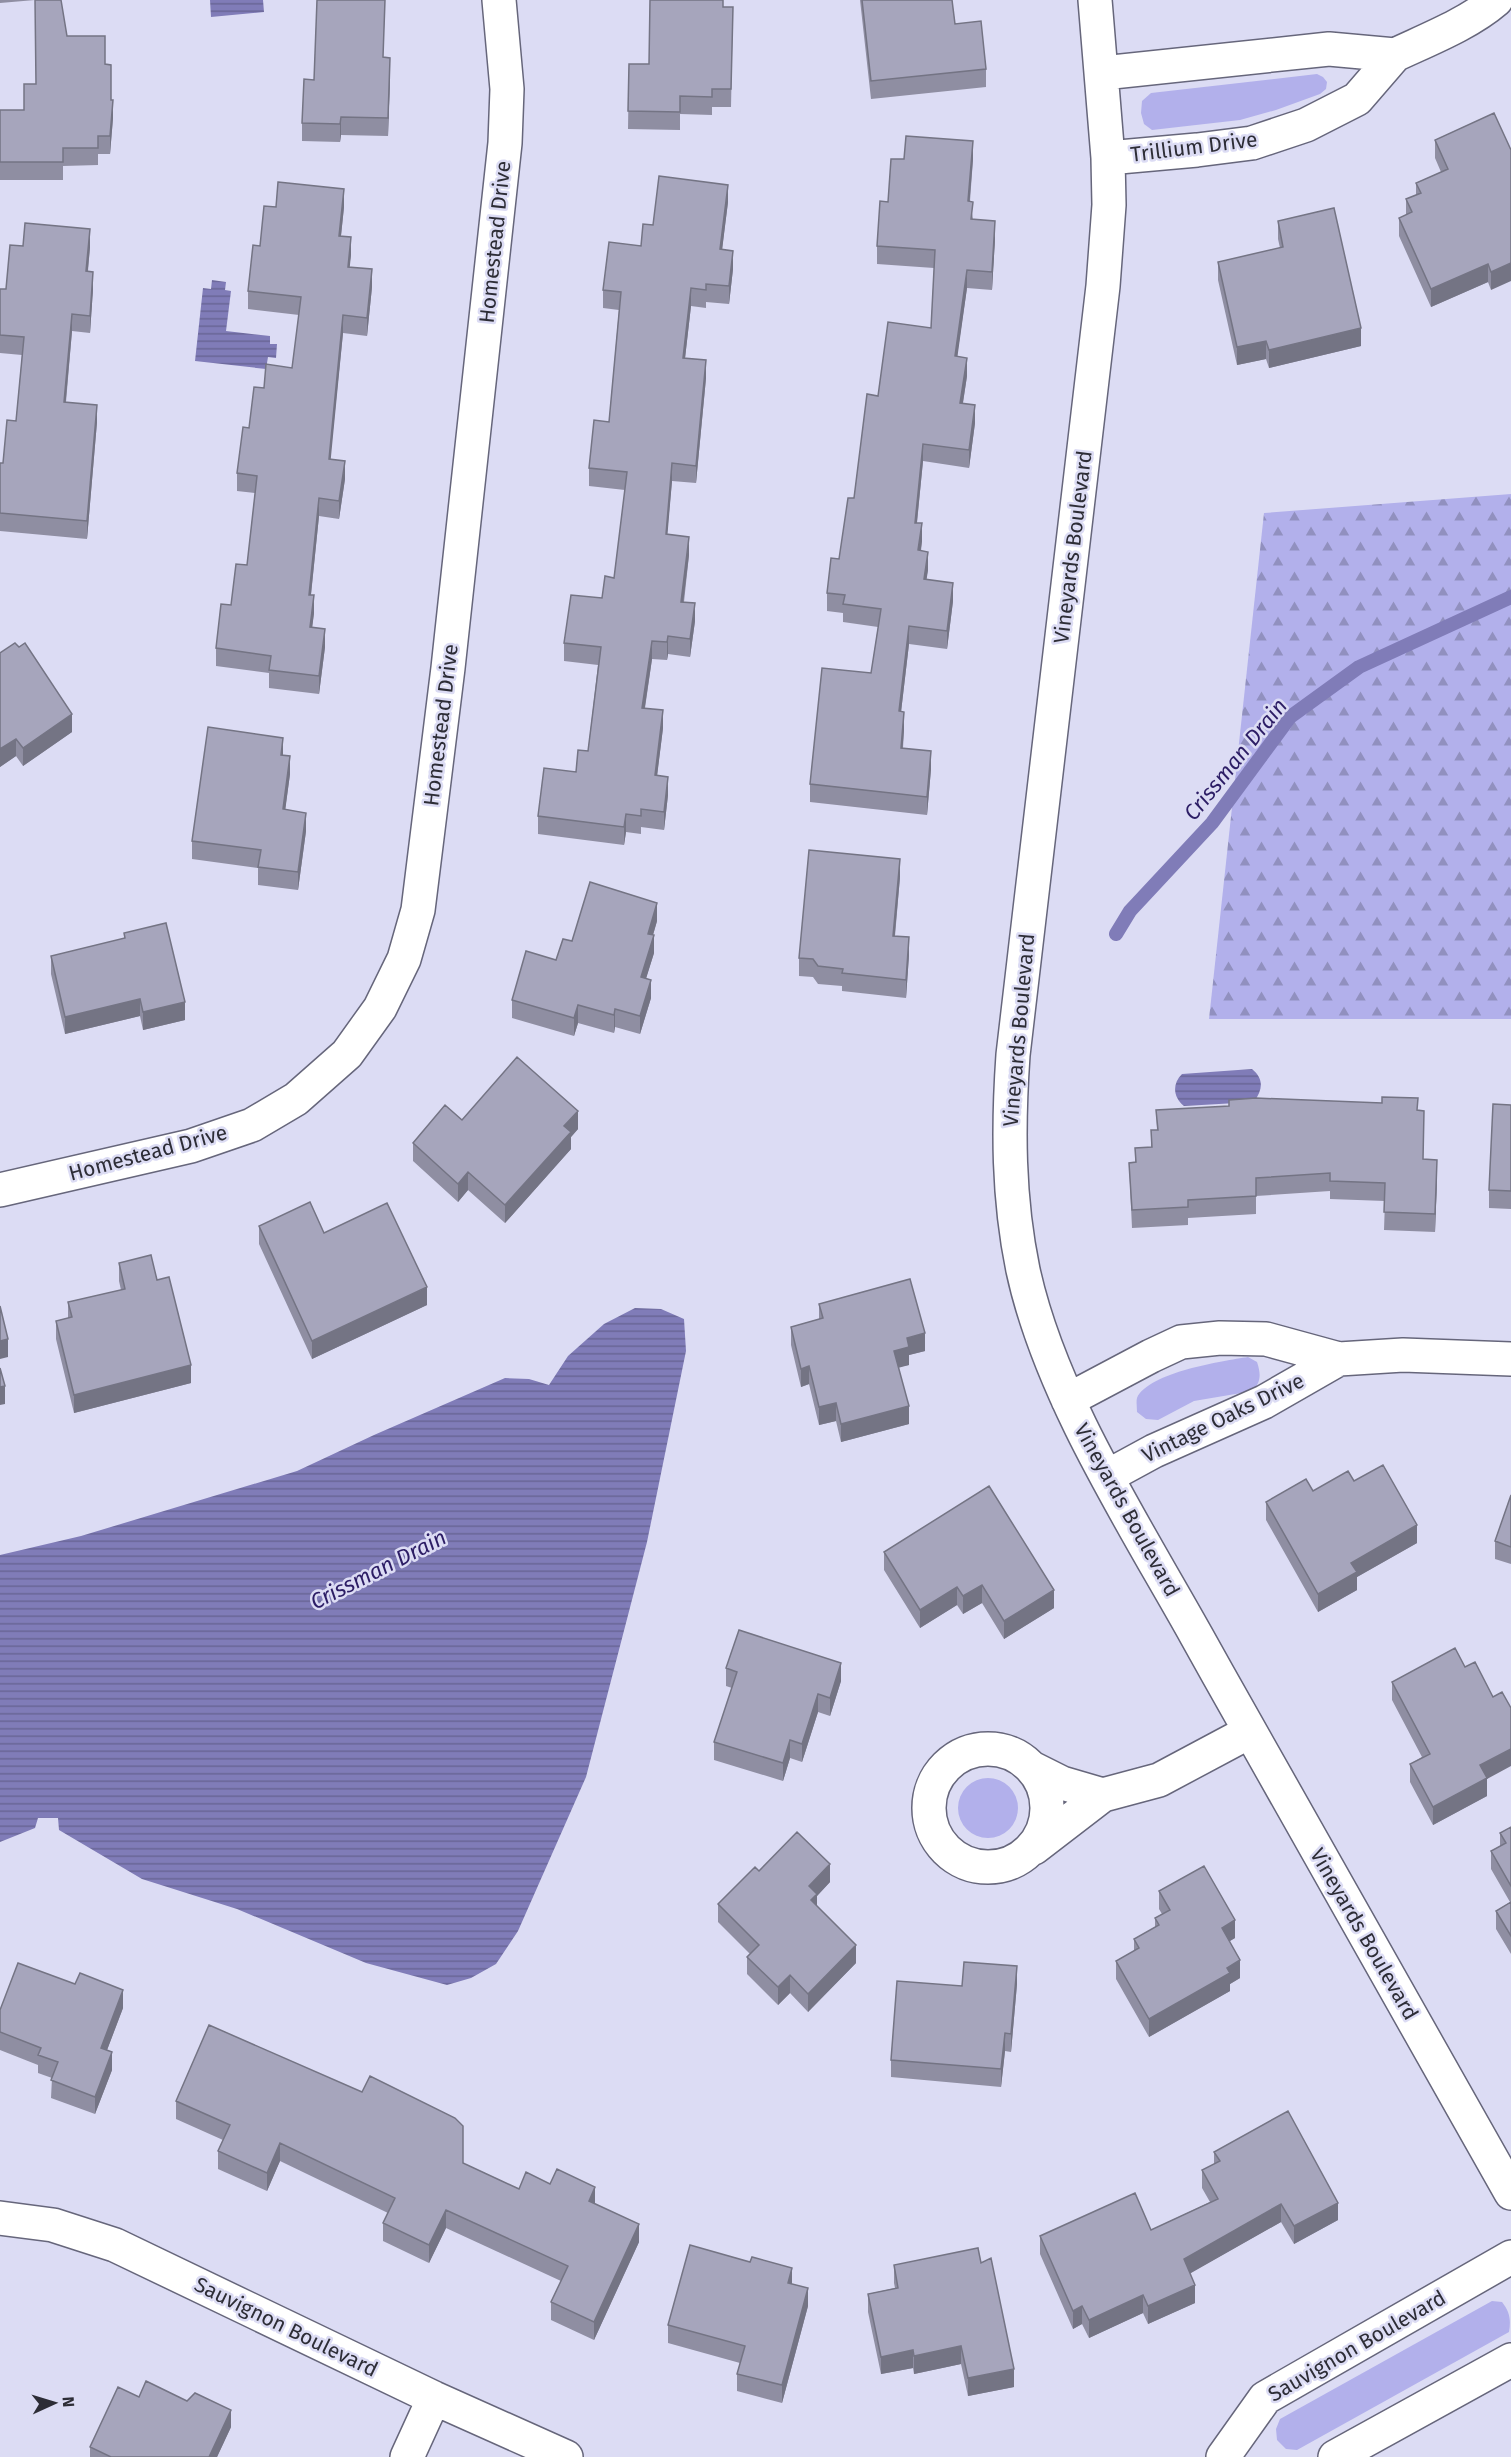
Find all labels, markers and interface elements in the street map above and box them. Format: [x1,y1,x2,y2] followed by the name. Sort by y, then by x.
[1129,126,1259,168] street label: Trillium Drive
[474,160,516,324] street label: Homestead Drive
[1048,449,1098,645] street label: Vineyards Boulevard
[418,642,464,808] street label: Homestead Drive
[1178,693,1293,826] water label: Crissman Drain
[998,932,1040,1128] street label: Vineyards Boulevard
[66,1119,230,1187] street label: Homestead Drive
[1138,1367,1308,1469] street label: Vintage Oaks Drive
[1069,1419,1185,1601] street label: Vineyards Boulevard
[306,1524,451,1615] water label: Crissman Drain
[1304,1843,1424,2025] street label: Vineyards Boulevard
[190,2271,382,2383] street label: Sauvignon Boulevard
[1264,2285,1450,2407] street label: Sauvignon Boulevard
[24,2373,84,2433] north arrow
[59,2396,78,2408] text: N

